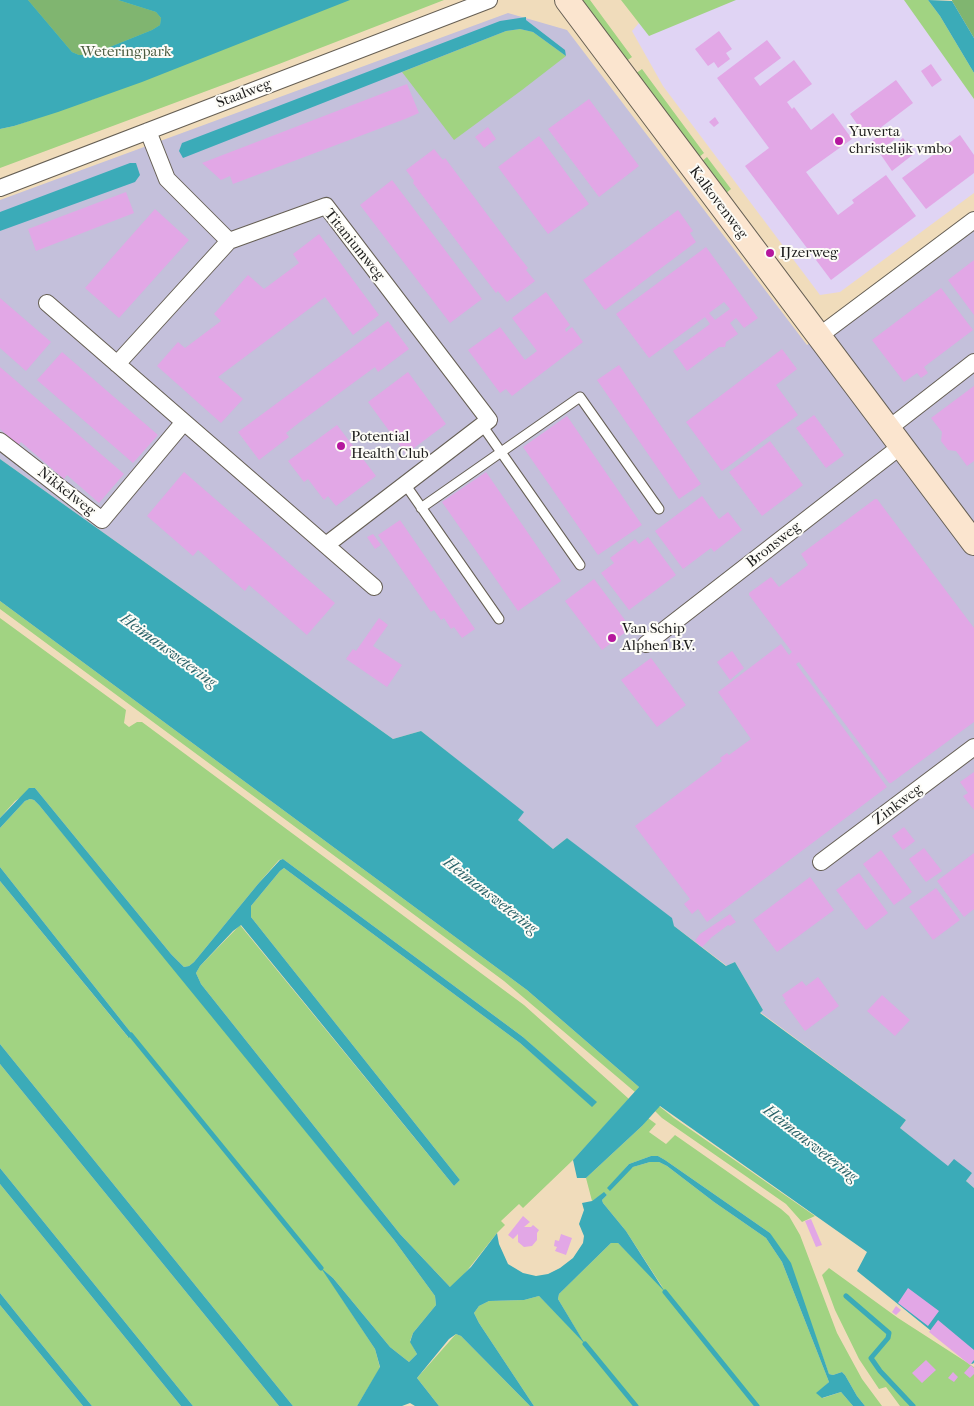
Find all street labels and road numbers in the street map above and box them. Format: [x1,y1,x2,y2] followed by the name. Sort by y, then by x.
[214,75,274,113] street label: Staalweg
[685,163,751,243] street label: Kalkovenweg
[320,206,388,284] street label: Titaniumweg
[33,464,99,520] street label: Nikkelweg
[743,518,805,572] street label: Bronsweg
[870,781,926,829] street label: Zinkweg

